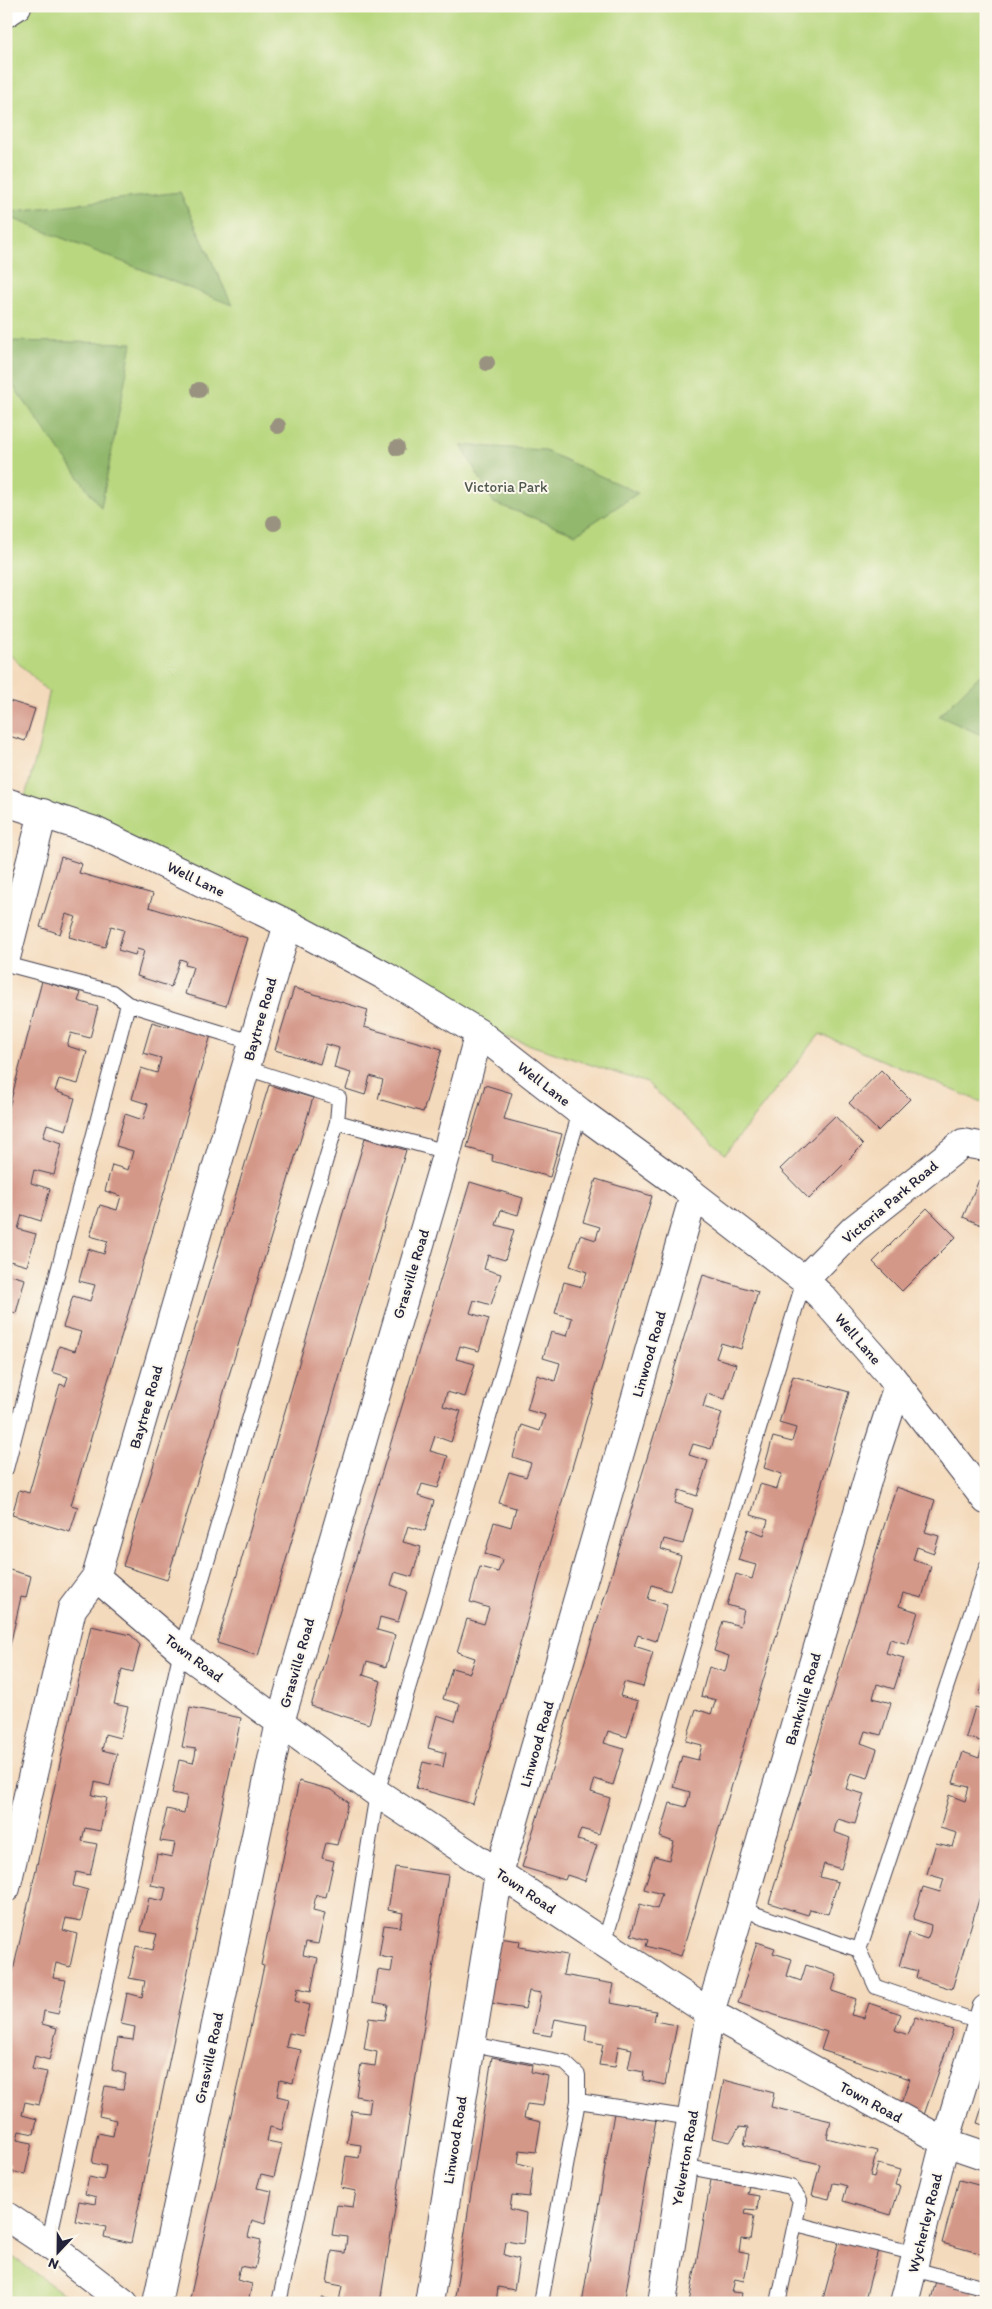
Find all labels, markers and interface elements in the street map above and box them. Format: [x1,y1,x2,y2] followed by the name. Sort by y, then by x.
[464,478,548,496] park label: Victoria Park
[164,857,228,901] street label: Well Lane
[239,974,281,1063] street label: Baytree Road
[514,1058,574,1110] street label: Well Lane
[838,1157,942,1247] street label: Victoria Park Road
[389,1227,433,1321] street label: Grasville Road
[628,1308,670,1399] street label: Linwood Road
[831,1310,885,1368] street label: Well Lane
[125,1362,167,1451] street label: Baytree Road
[276,1616,318,1710] street label: Grasville Road
[161,1630,227,1686] street label: Town Road
[781,1651,825,1747] street label: Bankville Road
[516,1698,558,1789] street label: Linwood Road
[492,1864,560,1918] street label: Town Road
[191,2011,227,2105] street label: Grasville Road
[836,2077,906,2127] street label: Town Road
[439,2094,471,2185] street label: Linwood Road
[668,2109,702,2207] street label: Yelverton Road
[904,2171,946,2275] street label: Wycherley Road
[32,2226,82,2276] north arrow
[46,2254,61,2273] text: N

